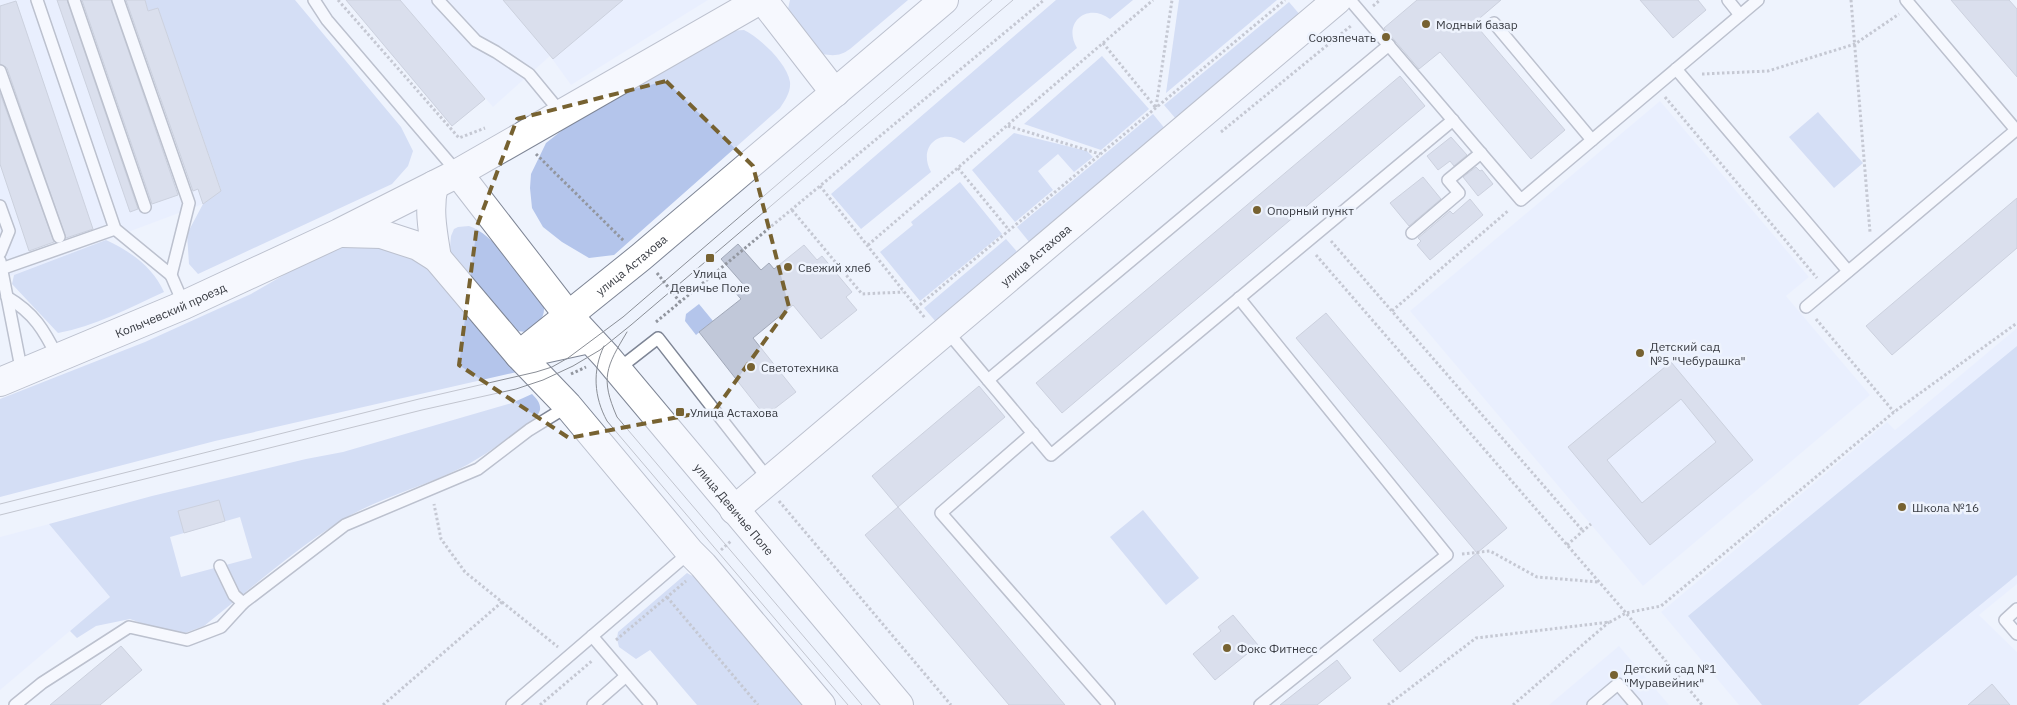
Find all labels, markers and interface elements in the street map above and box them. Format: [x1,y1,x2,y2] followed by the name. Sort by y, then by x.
[1436,17,1518,32] place label: Модный базар
[1420,18,1432,30] marker: Модный базар
[1309,30,1376,45] place label: Союзпечать
[1380,31,1392,43] marker: Союзпечать
[1267,203,1354,218] place label: Опорный пункт
[1251,204,1263,216] marker: Опорный пункт
[997,221,1074,289] street label: улица Астахова
[592,231,670,298] street label: улица Астахова
[704,252,716,264] marker: Улица Девичье Поле
[798,260,871,275] place label: Свежий хлеб
[782,261,794,273] marker: Свежий хлеб
[670,266,750,295] place label: Улица Девичье Поле
[113,279,228,341] street label: Колычевский проезд
[1650,339,1745,368] place label: Детский сад №5 "Чебурашка"
[1634,347,1646,359] marker: Детский сад №5 "Чебурашка"
[761,360,839,375] place label: Светотехника
[745,361,757,373] marker: Светотехника
[690,405,779,420] place label: Улица Астахова
[674,406,686,418] marker: Улица Астахова
[691,460,777,558] street label: улица Девичье Поле
[1912,500,1979,515] place label: Школа №16
[1896,501,1908,513] marker: Школа №16
[1237,641,1318,656] place label: Фокс Фитнесс
[1221,642,1233,654] marker: Фокс Фитнесс
[1624,661,1716,690] place label: Детский сад №1 "Муравейник"
[1608,669,1620,681] marker: Детский сад №1 "Муравейник"

